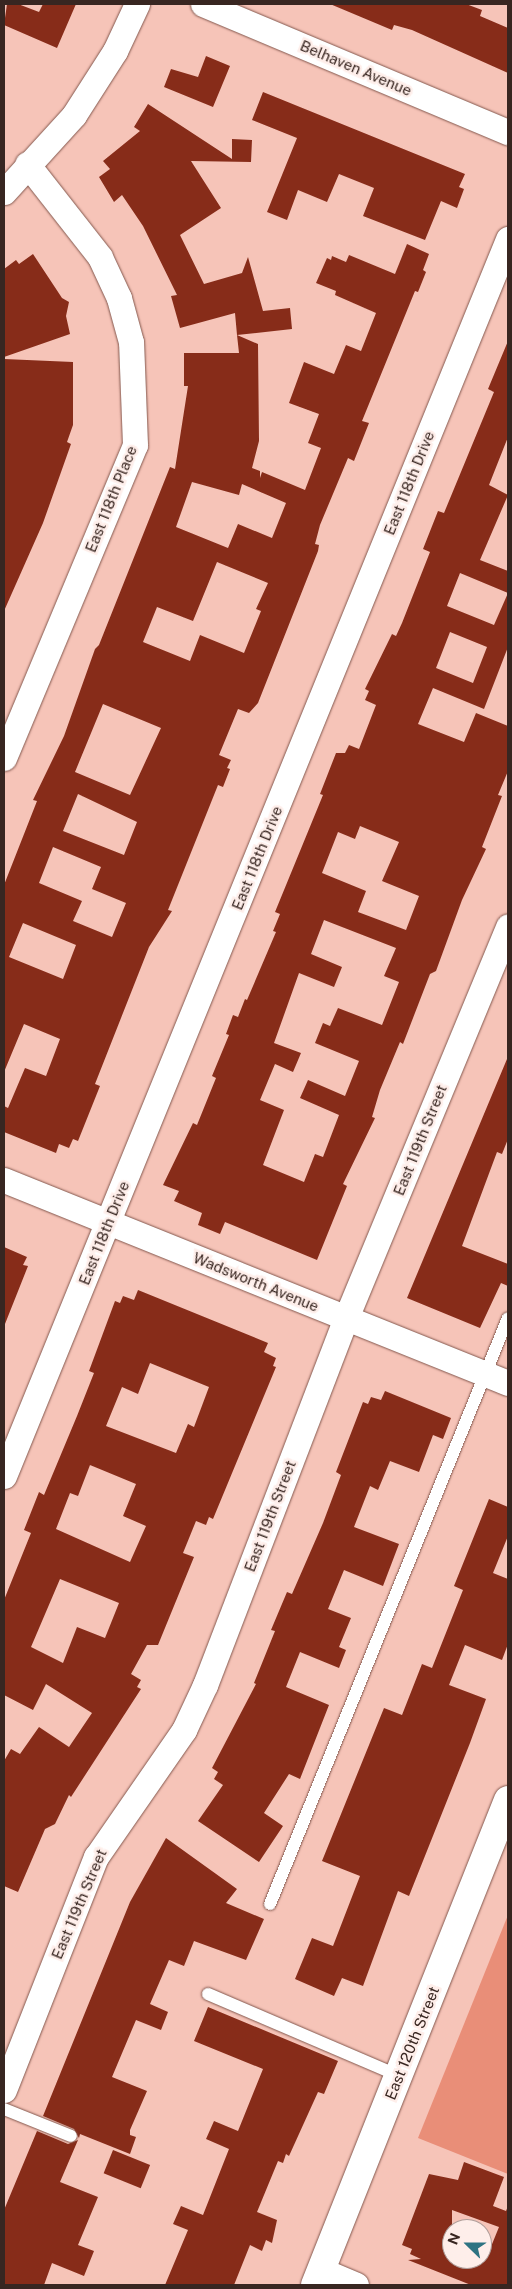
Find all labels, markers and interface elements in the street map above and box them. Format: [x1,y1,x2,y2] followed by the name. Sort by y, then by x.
[297,36,415,100] street label: Belhaven Avenue
[380,429,438,537] street label: East 118th Drive
[81,443,141,555] street label: East 118th Place
[228,804,286,912] street label: East 118th Drive
[390,1082,450,1198] street label: East 119th Street
[75,1179,133,1287] street label: East 118th Drive
[191,1249,321,1315] street label: Wadsworth Avenue
[240,1458,300,1574] street label: East 119th Street
[48,1846,110,1962] street label: East 119th Street
[381,1984,443,2102] street label: East 120th Street
[442,2219,492,2269] north arrow
[445,2231,463,2247] text: N

